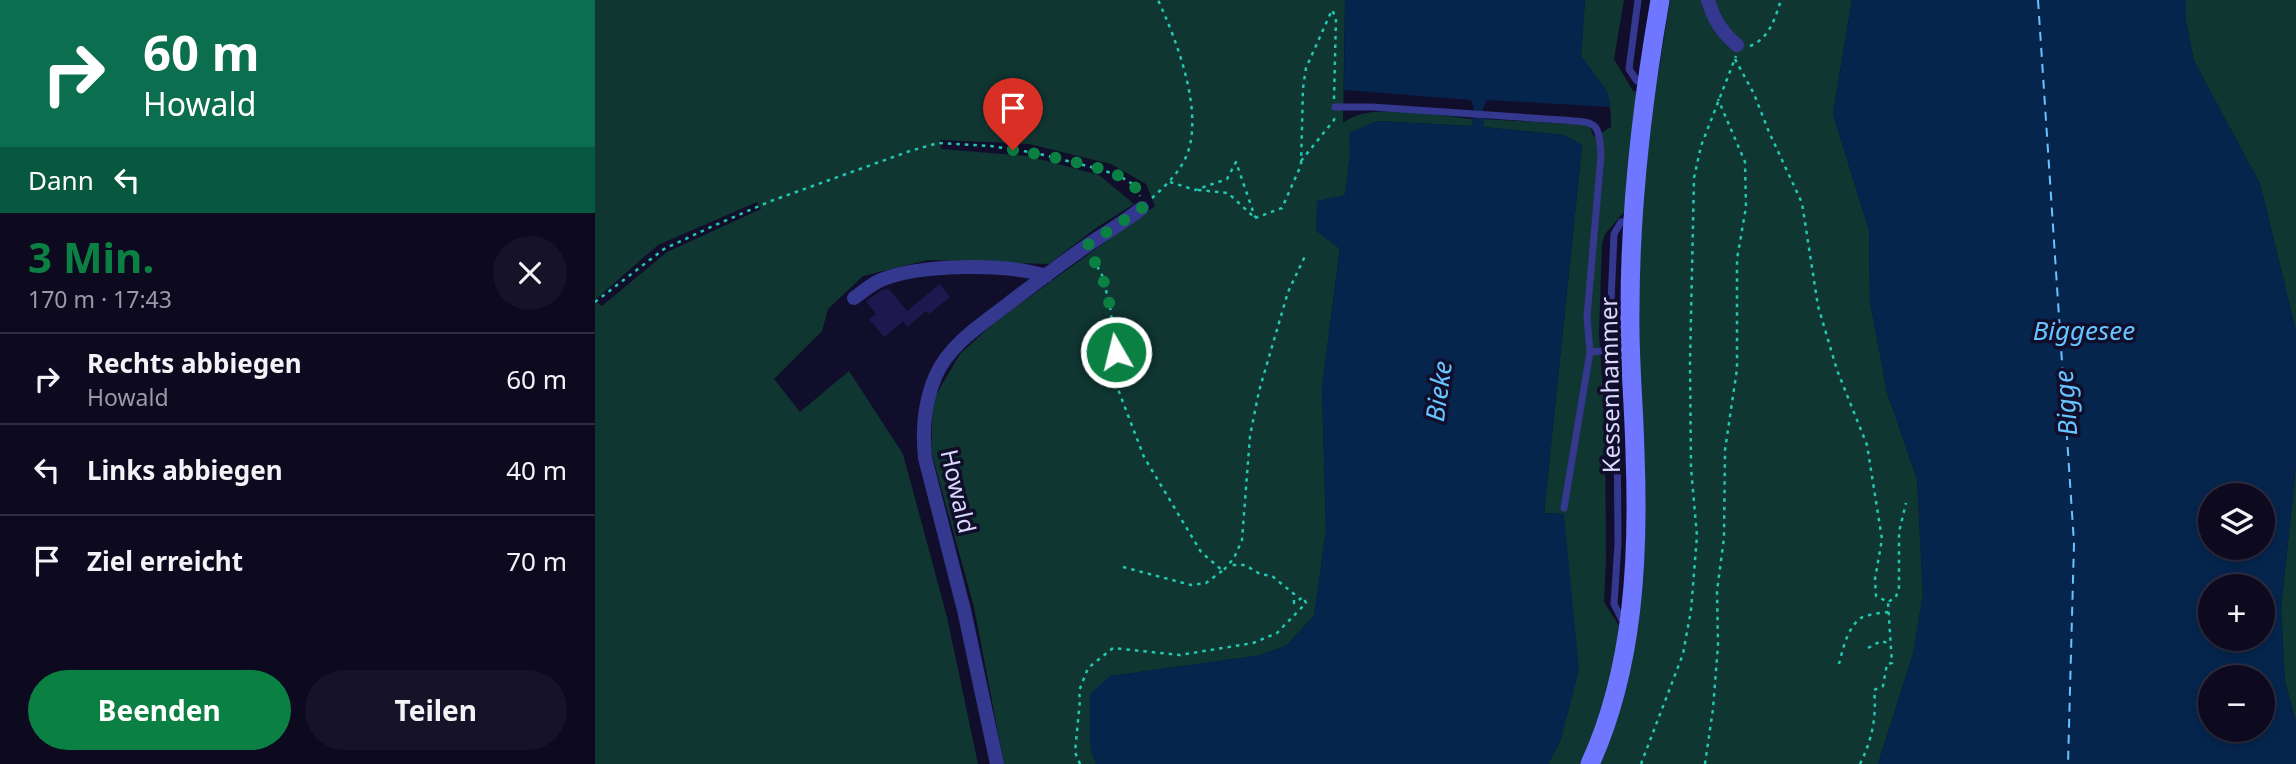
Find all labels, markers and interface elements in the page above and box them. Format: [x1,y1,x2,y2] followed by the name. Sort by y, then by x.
[143,19,260,85] text: 60 m
[28,28,119,119] icon: right
[983,78,1043,150] pin
[143,82,256,125] text: Howald
[994,89,1032,127] icon: arrive
[108,161,146,199] icon: left
[28,162,94,198] text: Dann
[28,228,154,285] text: 3 Min.
[493,236,567,310] button: close
[28,283,172,315] text: 170 m · 17:43
[1591,296,1627,473] street label: Kessenhammer
[2033,312,2135,348] water label: Biggesee
[1079,315,1153,389] position arrow
[87,345,302,381] text: Rechts abbiegen
[1416,358,1460,424] water label: Bieke
[28,360,66,398] icon: right
[506,361,567,397] text: 60 m
[2045,369,2085,437] water label: Bigge
[87,381,169,413] text: Howald
[933,446,985,536] street label: Howald
[28,451,66,489] icon: left
[87,452,283,488] text: Links abbiegen
[506,452,567,488] text: 40 m
[2198,483,2275,742] map controls
[2198,483,2275,560] button: layers
[28,542,66,580] icon: arrive
[87,543,243,579] text: Ziel erreicht
[506,543,567,579] text: 70 m
[2198,574,2275,651] button: +
[2198,665,2275,742] button: −
[28,670,291,750] button: Beenden
[305,670,567,750] button: Teilen

